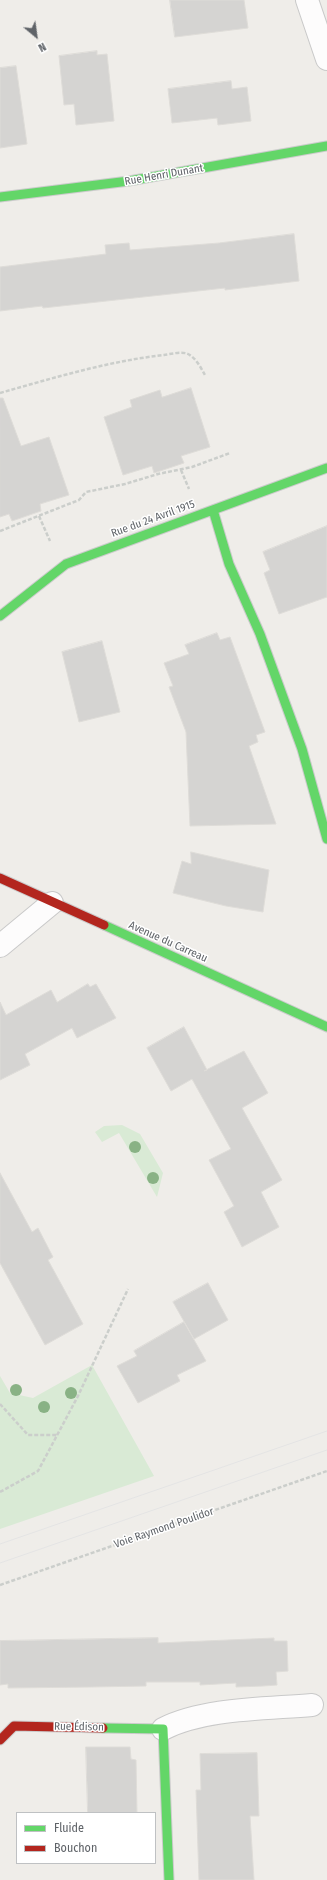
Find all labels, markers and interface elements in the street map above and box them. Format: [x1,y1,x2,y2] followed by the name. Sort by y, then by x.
[16,16,56,56] north arrow
[36,40,48,54] text: N
[124,162,204,188] street label: Rue Henri Dunant
[109,498,197,540] street label: Rue du 24 Avril 1915
[127,919,209,965] street label: Avenue du Carreau
[112,1505,216,1551] street label: Voie Raymond Poulidor
[54,1720,104,1734] street label: Rue Édison
[16,1812,156,1864] legend
[54,1821,84,1835] text: Fluide
[54,1841,97,1855] text: Bouchon

